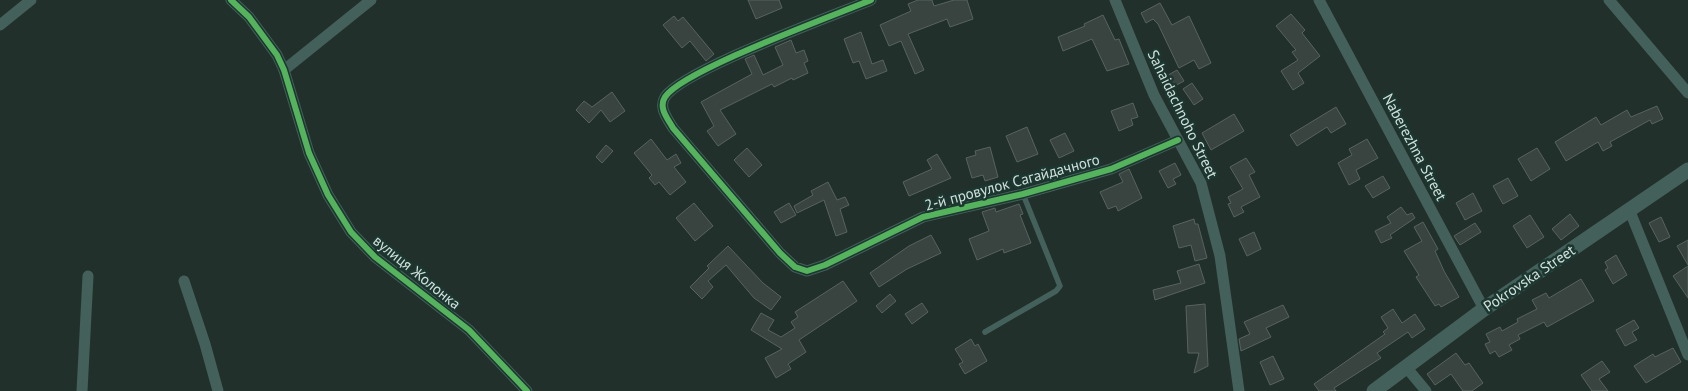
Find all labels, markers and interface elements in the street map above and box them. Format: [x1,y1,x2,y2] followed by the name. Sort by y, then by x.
[1144,47,1222,181] street label: Sahaidachnoho Street
[1379,90,1451,204] street label: Naberezhna Street
[922,149,1102,215] street label: 2-й провулок Сагайдачного
[369,231,465,313] street label: вулиця Жолонка
[1480,240,1578,316] street label: Pokrovska Street

